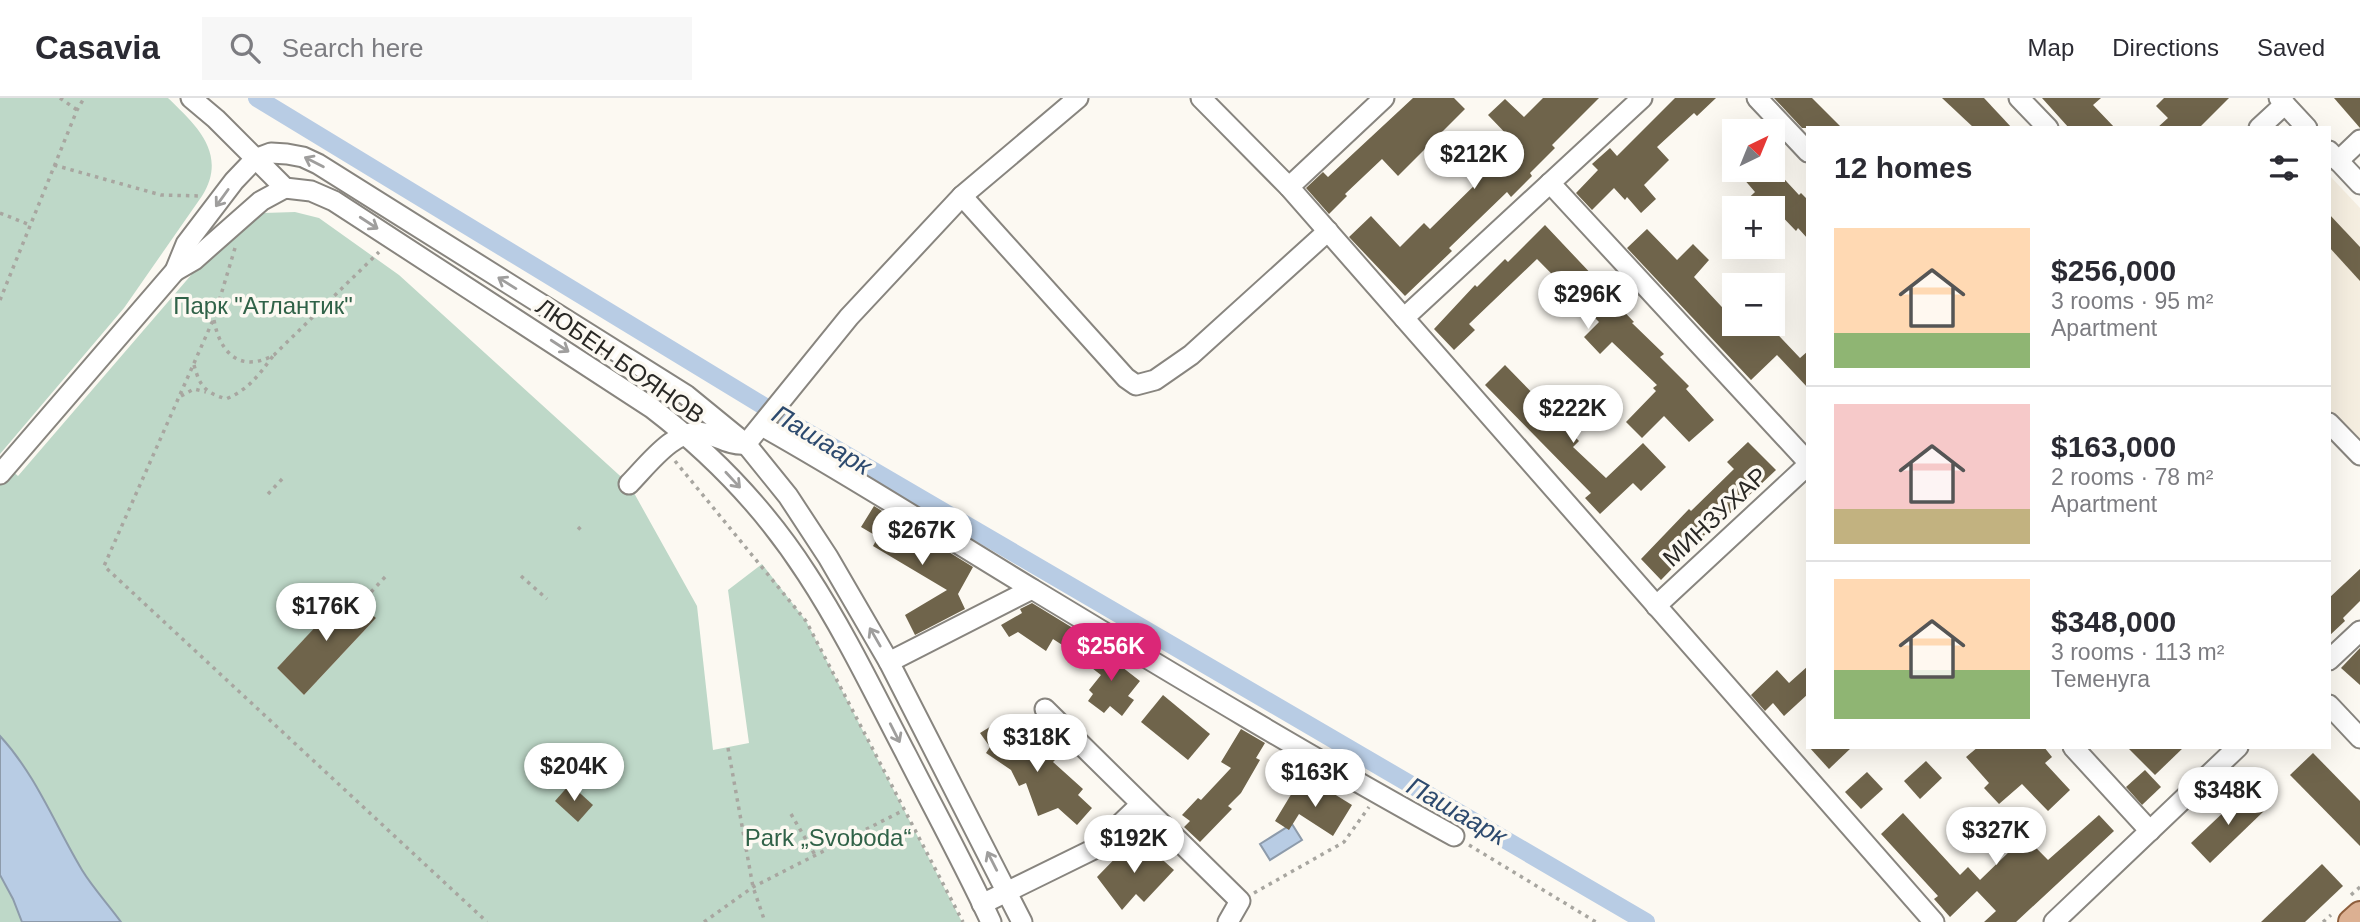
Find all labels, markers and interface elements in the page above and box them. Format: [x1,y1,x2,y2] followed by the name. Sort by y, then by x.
[202,17,692,80] search box
[35,29,160,66] text: Casavia
[226,29,264,67] icon: search
[282,33,423,63] text: Search here
[2028,34,2074,61] text: Map
[2112,34,2219,61] text: Directions
[2257,34,2325,61] text: Saved
[1722,119,1785,182] north arrow
[1722,119,1785,336] map controls
[1425,132,1523,191] pin: $212K
[1440,141,1508,167] text: $212K
[2265,149,2303,187] icon: filters
[1834,151,1972,184] text: 12 homes
[304,155,325,169] one-way arrow
[215,188,229,207] one-way arrow
[1722,196,1785,259] button: +
[358,217,378,231] one-way arrow
[2051,254,2176,287] text: $256,000
[1890,256,1974,340] icon: home
[1539,272,1637,331] pin: $296K
[1722,273,1785,336] button: −
[498,275,518,289] one-way arrow
[1554,281,1622,307] text: $296K
[2051,288,2213,314] text: 3 rooms · 95 m²
[173,292,353,319] park label: Парк "Атлантик"
[531,293,709,429] street label: ЛЮБЕН БОЯНОВ
[2051,315,2157,341] text: Apartment
[550,339,569,354] one-way arrow
[1524,386,1622,445] pin: $222K
[1539,395,1607,421] text: $222K
[767,399,879,482] water label: Пашаарк
[2051,430,2176,463] text: $163,000
[1890,432,1974,516] icon: home
[1657,462,1772,572] street label: МИНЗУХАР
[2051,464,2213,490] text: 2 rooms · 78 m²
[724,471,741,489] one-way arrow
[2051,491,2157,517] text: Apartment
[873,508,971,567] pin: $267K
[888,517,956,543] text: $267K
[277,584,375,643] pin: $176K
[292,593,360,619] text: $176K
[2051,605,2176,638] text: $348,000
[1890,607,1974,691] icon: home
[1062,624,1160,683] pin: $256K
[868,628,882,648] one-way arrow
[1077,633,1145,659] text: $256K
[2051,639,2224,665] text: 3 rooms · 113 m²
[2051,666,2150,692] text: Теменуга
[988,714,1086,774] pin: $318K
[888,722,902,743] one-way arrow
[1003,724,1071,750] text: $318K
[525,744,623,803] pin: $204K
[1266,750,1364,809] pin: $163K
[540,753,608,779] text: $204K
[1281,759,1349,785] text: $163K
[2179,768,2277,827] pin: $348K
[1402,770,1514,852] water label: Пашаарк
[2194,777,2262,803] text: $348K
[1947,808,2045,867] pin: $327K
[1085,816,1183,875] pin: $192K
[1962,817,2030,843] text: $327K
[745,824,911,851] park label: Park „Svoboda“
[1100,825,1168,851] text: $192K
[984,851,998,872] one-way arrow

